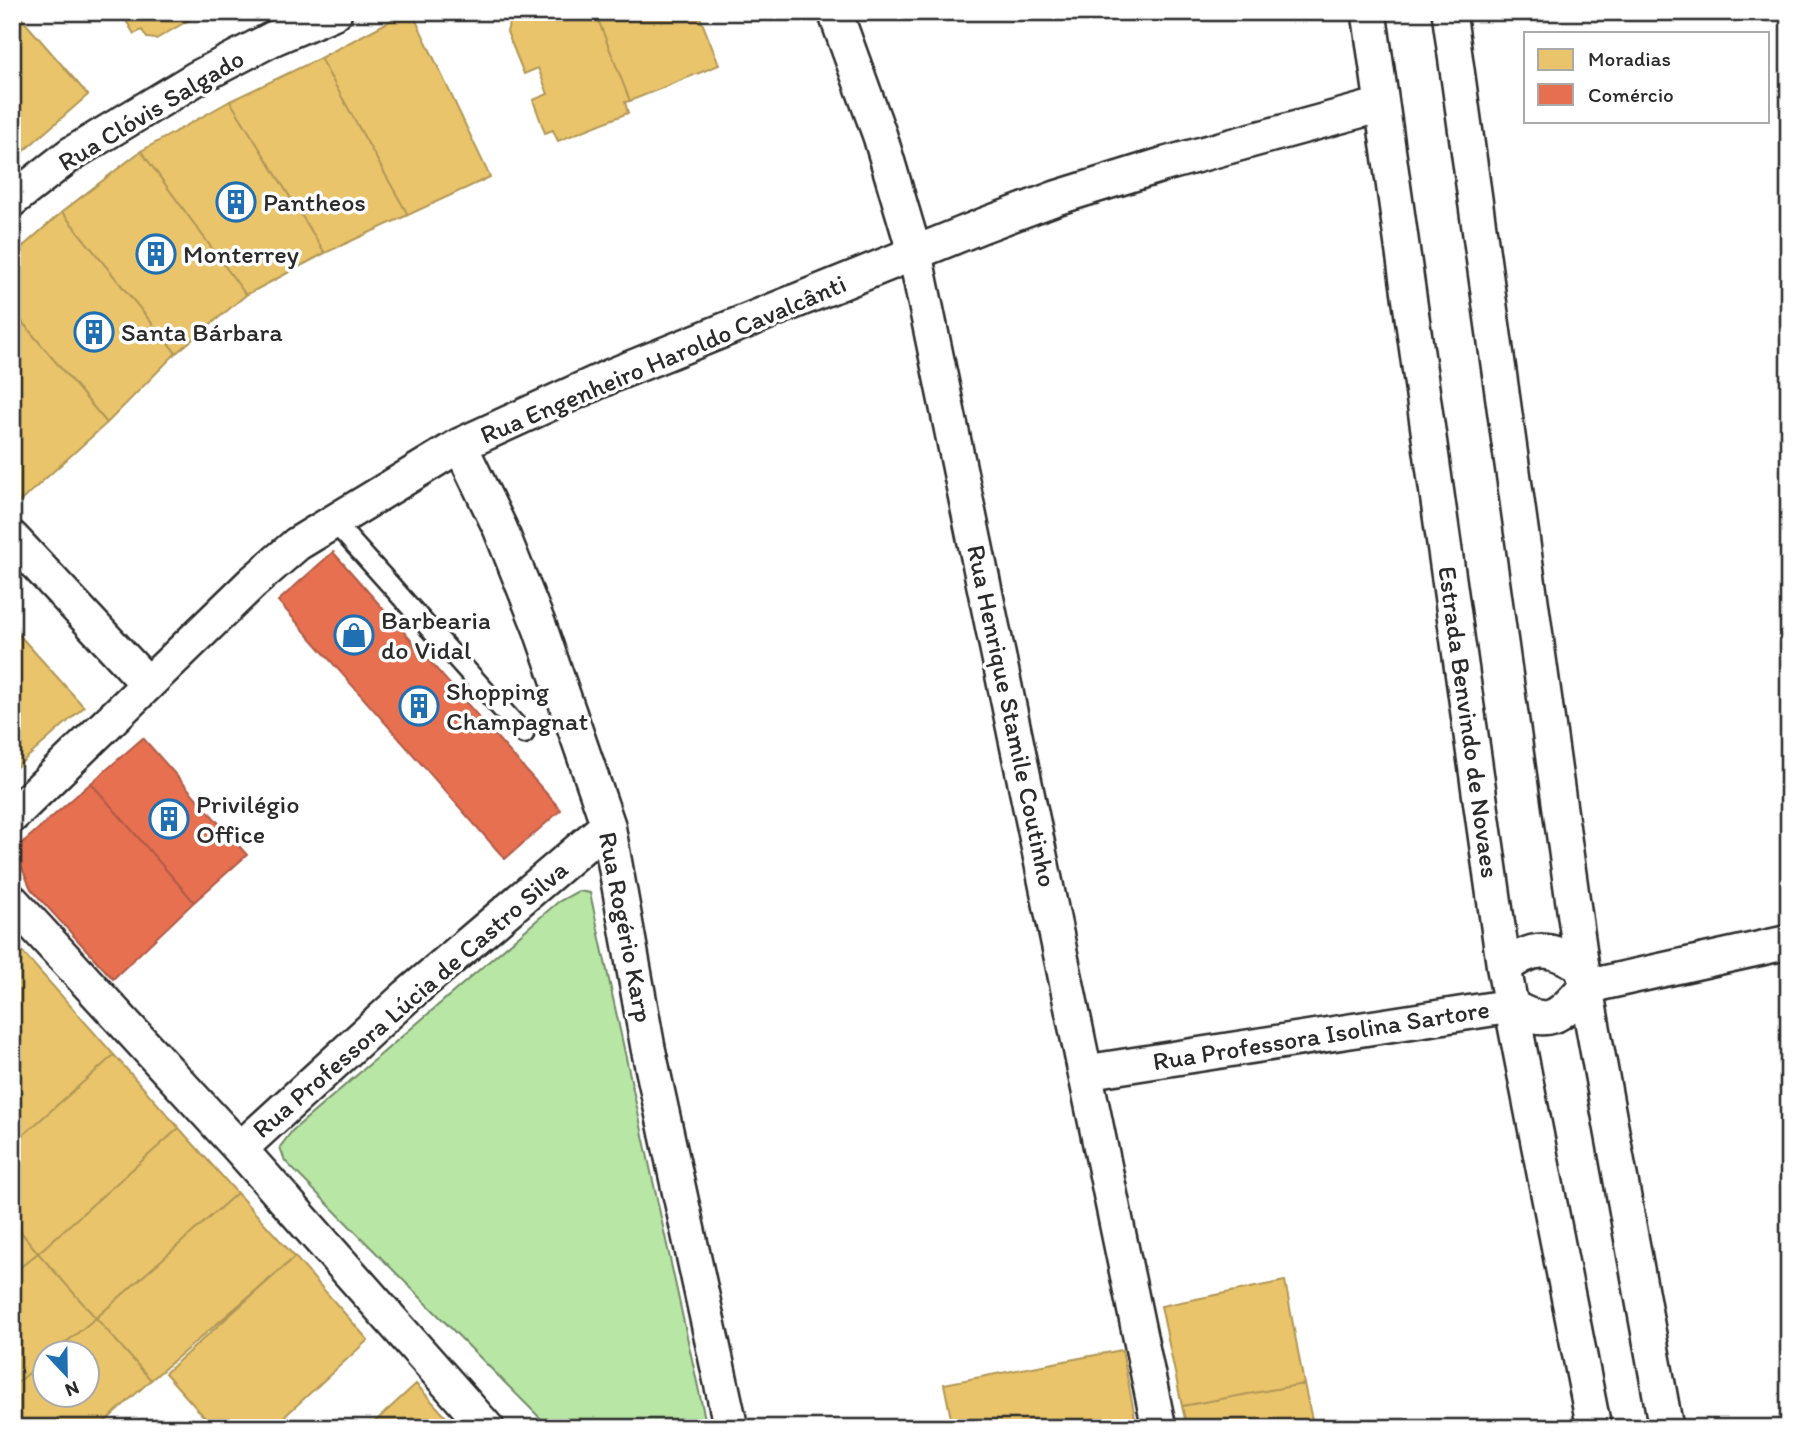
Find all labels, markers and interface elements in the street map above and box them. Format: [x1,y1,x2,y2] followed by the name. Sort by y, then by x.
[1524,32,1770,122] legend
[52,42,250,178] street label: Rua Clóvis Salgado
[1588,46,1671,71] text: Moradias
[1588,82,1674,107] text: Comércio
[215,181,257,223] building icon: Pantheos
[263,186,366,218] place label: Pantheos
[135,233,177,275] building icon: Monterrey
[183,238,299,270] place label: Monterrey
[475,267,851,451] street label: Rua Engenheiro Haroldo Cavalcânti
[73,311,115,353] building icon: Santa Bárbara
[121,316,283,348] place label: Santa Bárbara
[960,542,1064,890] street label: Rua Henrique Stamile Coutinho
[1431,564,1507,880] street label: Estrada Benvindo de Novaes
[381,604,491,666] place label: Barbearia do Vidal
[333,614,375,656] shop icon: Barbearia do Vidal
[446,675,588,737] place label: Shopping Champagnat
[398,685,440,727] building icon: Shopping Champagnat
[196,788,300,850] place label: Privilégio Office
[148,798,190,840] building icon: Privilégio Office
[592,829,660,1025] street label: Rua Rogério Karp
[246,853,575,1145] street label: Rua Professora Lúcia de Castro Silva
[1150,993,1492,1077] street label: Rua Professora Isolina Sartore
[32,1338,102,1408] north arrow
[62,1376,82,1402] text: N

